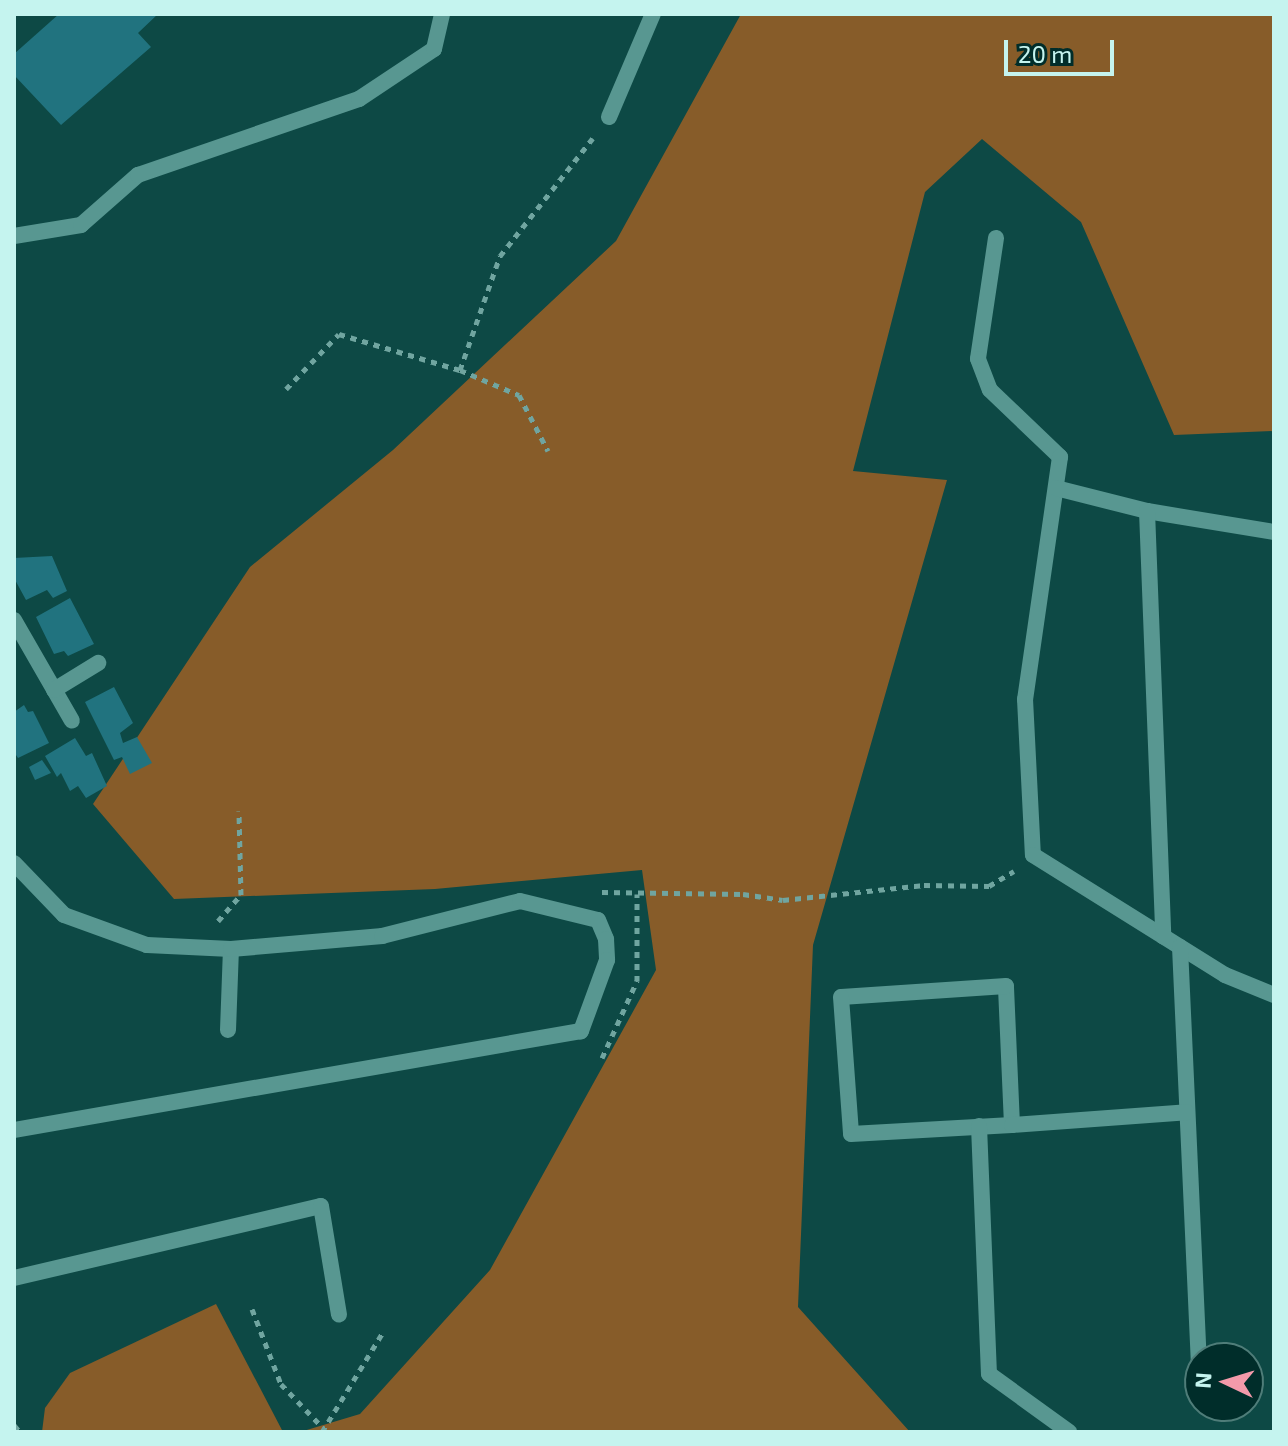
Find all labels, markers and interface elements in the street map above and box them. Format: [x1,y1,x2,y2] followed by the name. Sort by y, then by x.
[1008,24,1118,74] scale bar
[1018,39,1072,68] text: 20 m
[1184,1342,1264,1422] north arrow
[1189,1372,1216,1389] text: N

